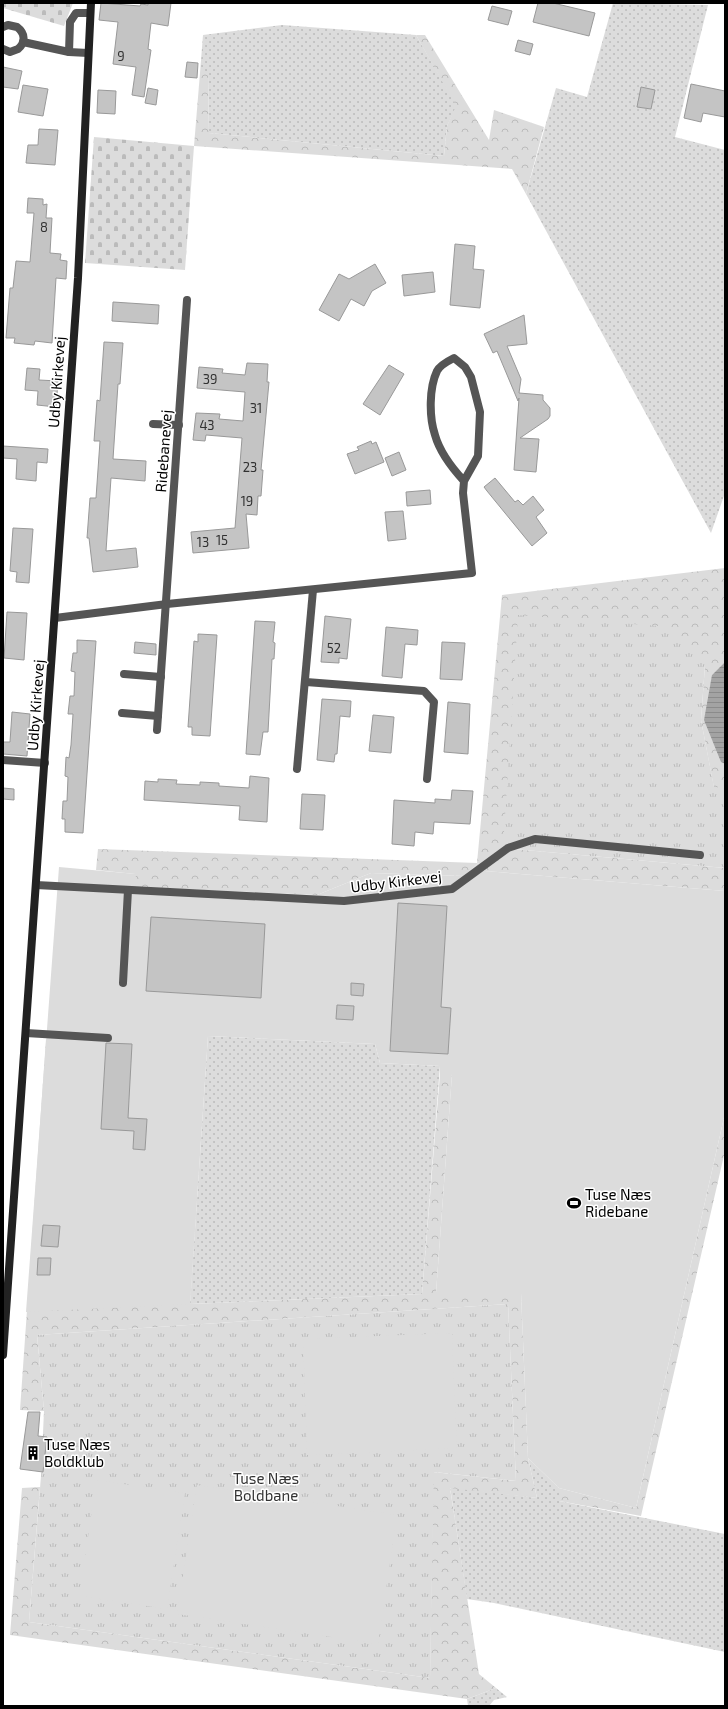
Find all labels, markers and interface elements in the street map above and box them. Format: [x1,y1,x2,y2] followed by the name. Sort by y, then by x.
[117,48,125,64] house number: 9
[40,219,48,235] house number: 8
[44,336,69,428] street label: Udby Kirkevej
[203,371,217,387] house number: 39
[250,400,262,416] house number: 31
[151,409,176,493] street label: Ridebanevej
[199,417,215,433] house number: 43
[243,459,257,475] house number: 23
[241,493,253,509] house number: 19
[216,532,228,548] house number: 15
[197,534,209,550] house number: 13
[327,640,341,656] house number: 52
[23,659,48,751] street label: Udby Kirkevej
[349,866,443,897] street label: Udby Kirkevej
[585,1185,651,1220] place label: Tuse Næs Ridebane
[566,1195,582,1211] sports icon: Tuse Næs Ridebane
[44,1435,110,1470] place label: Tuse Næs Boldklub
[25,1445,41,1461] building icon: Tuse Næs Boldklub
[233,1469,299,1504] park label: Tuse Næs Boldbane

